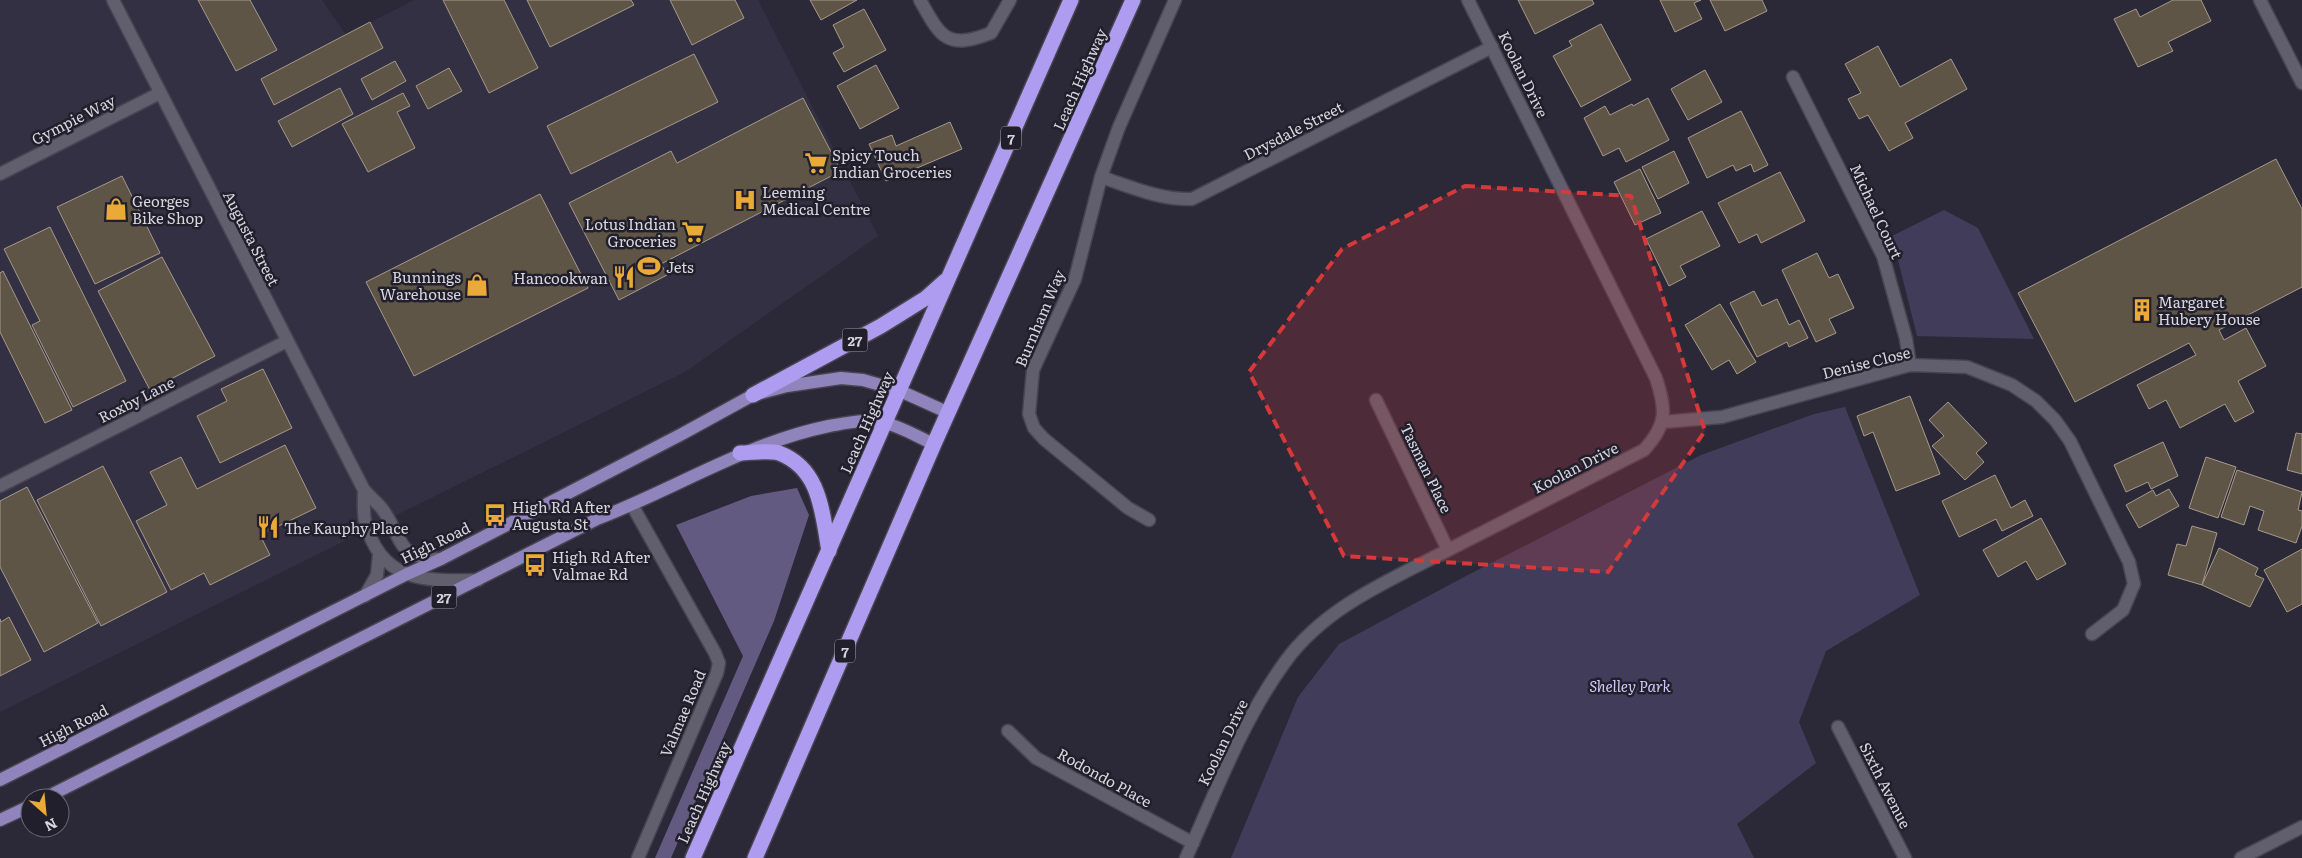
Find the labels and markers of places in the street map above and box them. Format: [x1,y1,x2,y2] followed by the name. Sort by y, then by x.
[832,143,952,183] place label: Spicy Touch Indian Groceries
[803,150,829,176] supermarket icon: Spicy Touch Indian Groceries
[762,180,871,220] place label: Leeming Medical Centre
[732,187,758,213] hospital icon: Leeming Medical Centre
[132,189,203,229] place label: Georges Bike Shop
[103,196,129,222] shop icon: Georges Bike Shop
[585,212,676,252] place label: Lotus Indian Groceries
[680,219,706,245] supermarket icon: Lotus Indian Groceries
[636,253,662,279] sports icon: Jets
[666,255,694,278] place label: Jets
[611,264,637,290] restaurant icon: Hancookwan
[380,265,461,305] place label: Bunnings Warehouse
[513,266,608,289] place label: Hancookwan
[464,272,490,298] shop icon: Bunnings Warehouse
[2158,290,2260,330] place label: Margaret Hubery House
[2129,297,2155,323] building icon: Margaret Hubery House
[512,495,610,535] place label: High Rd After Augusta St
[482,502,508,528] bus stop icon: High Rd After Augusta St
[255,514,281,540] restaurant icon: The Kauphy Place
[284,516,409,539] place label: The Kauphy Place
[552,545,650,585] place label: High Rd After Valmae Rd
[522,552,548,578] bus stop icon: High Rd After Valmae Rd

